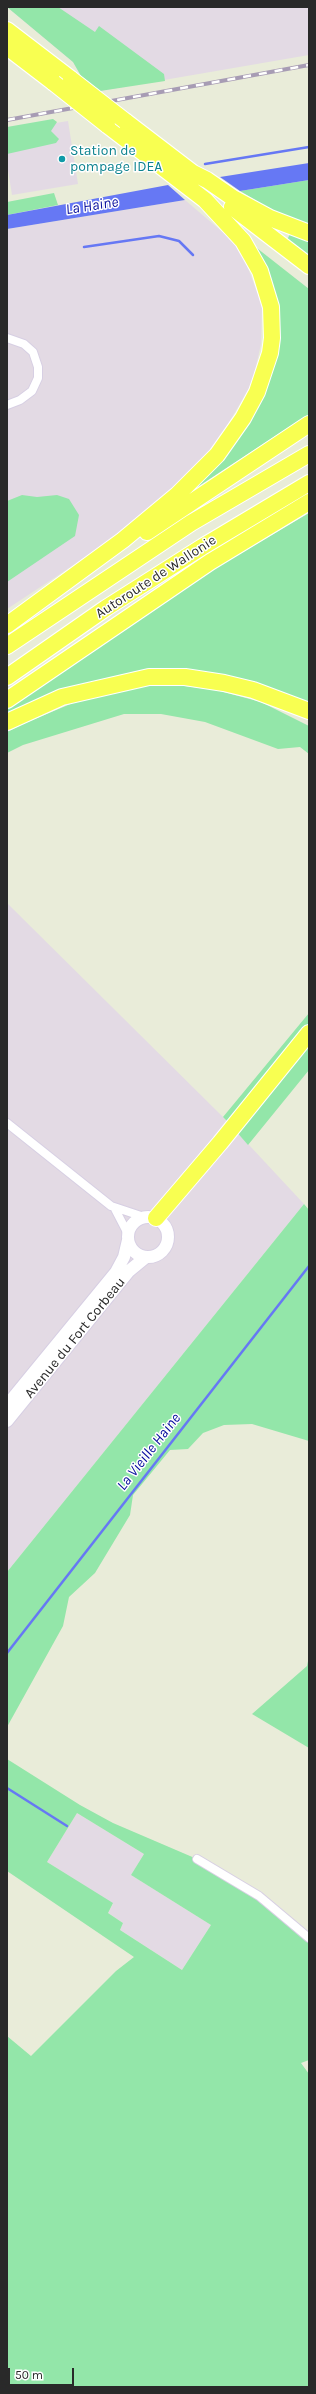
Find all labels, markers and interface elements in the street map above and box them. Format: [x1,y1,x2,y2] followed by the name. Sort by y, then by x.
[70,143,162,176] place label: Station de pompage IDEA
[57,154,67,164] marker: Station de pompage IDEA
[65,193,119,219] water label: La Haine
[93,532,219,622] street label: Autoroute de Wallonie
[21,1274,129,1402] street label: Avenue du Fort Corbeau
[113,1410,185,1494] water label: La Vieille Haine
[10,2360,76,2386] scale bar
[15,2368,43,2382] text: 50 m

